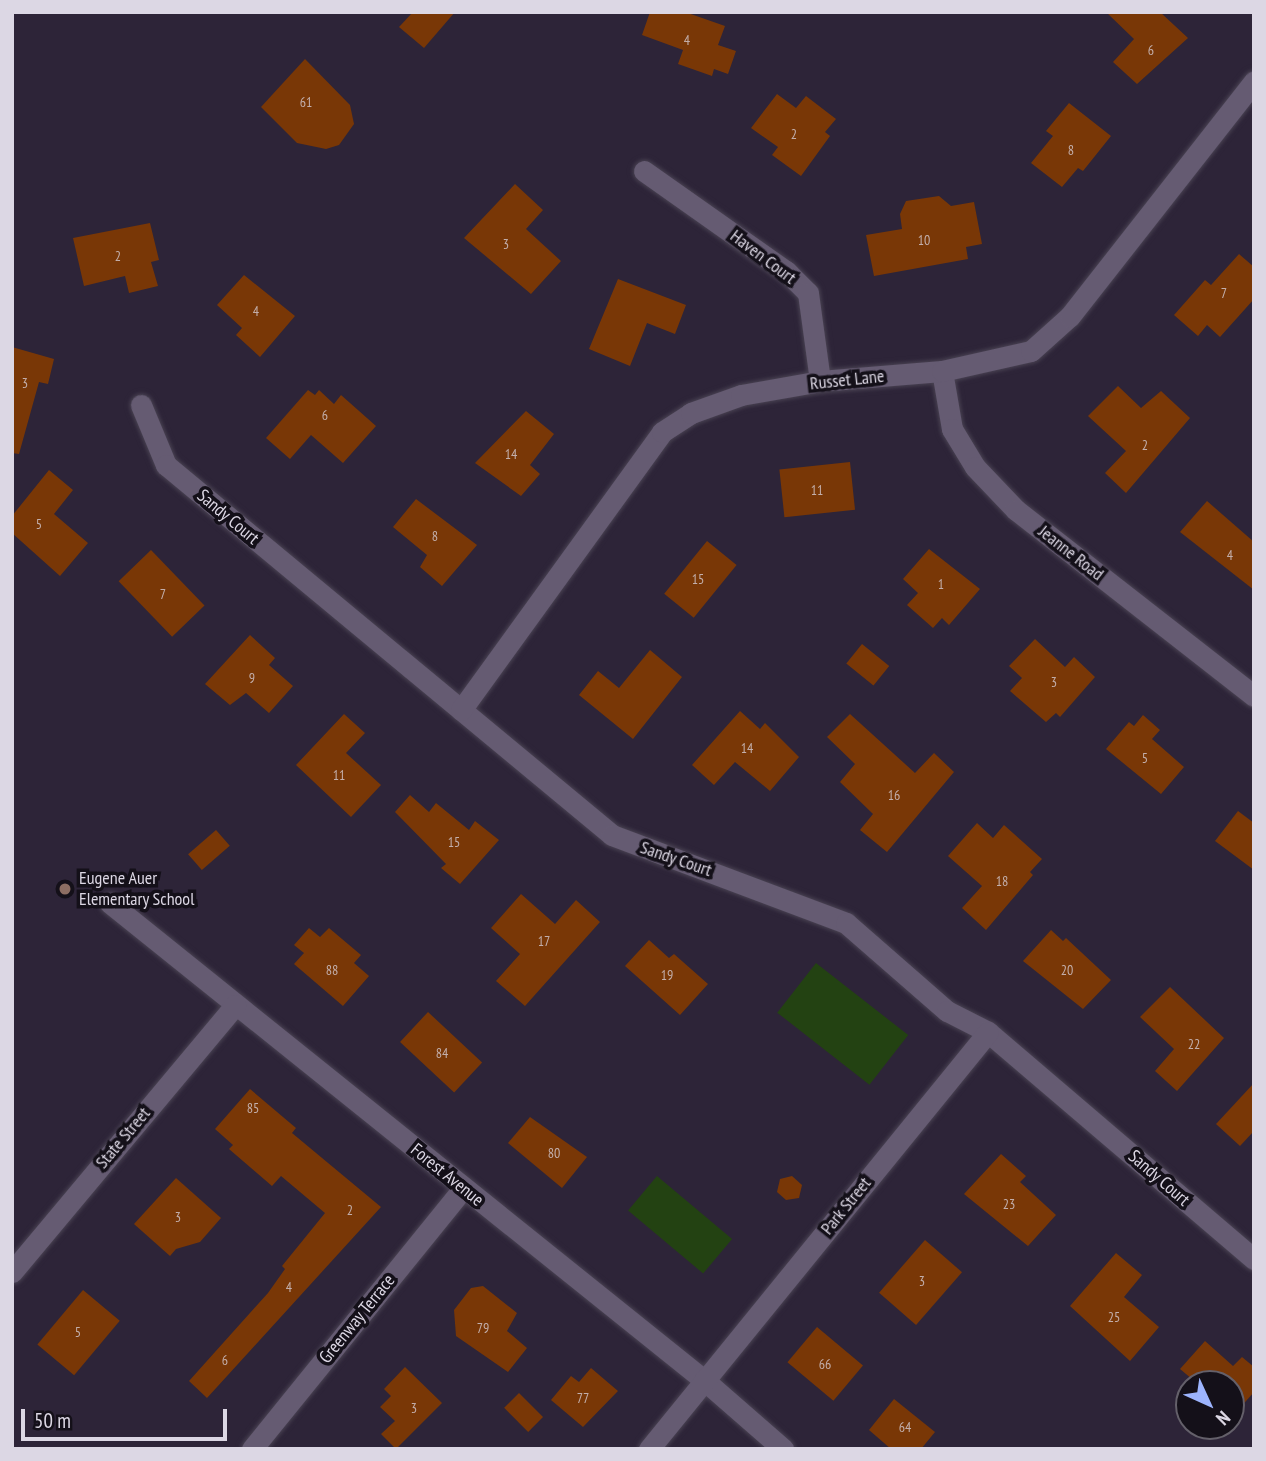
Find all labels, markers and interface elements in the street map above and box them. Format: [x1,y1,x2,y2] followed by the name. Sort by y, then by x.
[684,32,690,48] house number: 4
[1148,42,1154,58] house number: 6
[300,94,312,110] house number: 61
[791,126,797,142] house number: 2
[1068,142,1074,158] house number: 8
[726,225,800,289] street label: Haven Court
[918,232,930,248] house number: 10
[503,236,509,252] house number: 3
[115,248,121,264] house number: 2
[1221,285,1227,301] house number: 7
[253,303,259,319] house number: 4
[809,365,885,395] street label: Russet Lane
[22,375,28,391] house number: 3
[322,407,328,423] house number: 6
[1142,437,1148,453] house number: 2
[505,446,517,462] house number: 14
[811,482,823,498] house number: 11
[192,485,264,549] street label: Sandy Court
[36,516,42,532] house number: 5
[1034,521,1108,585] street label: Jeanne Road
[432,528,438,544] house number: 8
[1227,547,1233,563] house number: 4
[692,571,704,587] house number: 15
[938,576,944,592] house number: 1
[160,586,166,602] house number: 7
[249,670,255,686] house number: 9
[1051,674,1057,690] house number: 3
[741,740,753,756] house number: 14
[1142,750,1148,766] house number: 5
[333,767,345,783] house number: 11
[888,787,900,803] house number: 16
[448,834,460,850] house number: 15
[637,837,715,881] street label: Sandy Court
[79,868,195,910] place label: Eugene Auer Elementary School
[996,873,1008,889] house number: 18
[57,881,73,897] marker: Eugene Auer Elementary School
[538,933,550,949] house number: 17
[326,962,338,978] house number: 88
[1061,962,1073,978] house number: 20
[661,967,673,983] house number: 19
[1188,1036,1200,1052] house number: 22
[436,1045,448,1061] house number: 84
[247,1100,259,1116] house number: 85
[91,1103,155,1173] street label: State Street
[406,1139,488,1211] street label: Forest Avenue
[548,1145,560,1161] house number: 80
[1124,1145,1194,1211] street label: Sandy Court
[816,1173,876,1239] street label: Park Street
[1003,1196,1015,1212] house number: 23
[347,1202,353,1218] house number: 2
[175,1209,181,1225] house number: 3
[314,1270,400,1368] street label: Greenway Terrace
[919,1273,925,1289] house number: 3
[286,1279,292,1295] house number: 4
[1108,1309,1120,1325] house number: 25
[477,1320,489,1336] house number: 79
[75,1324,81,1340] house number: 5
[222,1352,228,1368] house number: 6
[819,1356,831,1372] house number: 66
[1175,1370,1245,1440] north arrow
[577,1390,589,1406] house number: 77
[24,1394,231,1438] scale bar
[411,1400,417,1416] house number: 3
[1211,1406,1236,1431] text: N
[34,1407,71,1434] text: 50 m
[899,1419,911,1435] house number: 64

